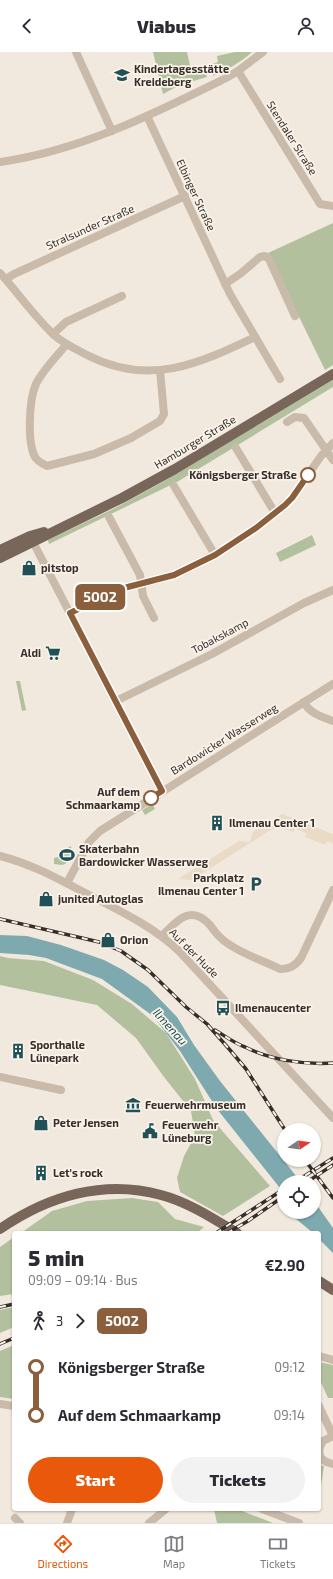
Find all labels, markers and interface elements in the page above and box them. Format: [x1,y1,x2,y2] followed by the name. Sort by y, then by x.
[16,15,38,37] icon: back
[137,15,196,37] text: Viabus
[295,15,317,37] icon: person
[134,62,229,88] place label: Kindertagesstätte Kreideberg
[113,66,131,84] school or university icon: Kindertagesstätte Kreideberg
[264,98,320,177] street label: Stendaler Straße
[174,157,219,233] street label: Elbinger Straße
[44,201,136,252] street label: Stralsunder Straße
[152,412,238,471] street label: Hamburger Straße
[300,467,316,483] marker: Königsberger Straße
[189,468,297,481] place label: Königsberger Straße
[20,559,38,577] shop icon: pitstop
[41,561,79,574] place label: pitstop
[72,584,128,610] line badge: 5002
[83,588,117,605] text: 5002
[189,615,250,656] street label: Tobakskamp
[44,644,62,662] supermarket icon: Aldi
[21,646,41,659] place label: Aldi
[168,700,280,777] street label: Bardowicker Wasserweg
[66,785,140,811] place label: Auf dem Schmaarkamp
[143,790,159,806] marker: Auf dem Schmaarkamp
[208,814,226,832] building icon: Ilmenau Center 1
[229,816,315,829] place label: Ilmenau Center 1
[79,842,209,868] place label: Skaterbahn Bardowicker Wasserweg
[58,846,76,864] sports icon: Skaterbahn Bardowicker Wasserweg
[158,871,244,897] place label: Parkplatz Ilmenau Center 1
[247,875,265,893] parking icon: Parkplatz Ilmenau Center 1
[37,890,55,908] shop icon: junited Autoglas
[58,892,144,906] place label: junited Autoglas
[167,925,222,980] street label: Auf der Hude
[99,931,117,949] shop icon: Orion
[120,933,148,946] place label: Orion
[214,999,232,1017] bus stop icon: Ilmenaucenter
[235,1001,311,1014] place label: Ilmenaucenter
[151,1005,191,1048] water label: Ilmenau
[30,1038,85,1064] place label: Sporthalle Lünepark
[9,1042,27,1060] building icon: Sporthalle Lünepark
[124,1096,142,1114] museum icon: Feuerwehrmuseum
[145,1098,246,1111] place label: Feuerwehrmuseum
[32,1114,50,1132] shop icon: Peter Jensen
[53,1116,119,1129] place label: Peter Jensen
[162,1118,219,1144] place label: Feuerwehr Lüneburg
[141,1122,159,1140] public building icon: Feuerwehr Lüneburg
[277,1123,321,1167] north arrow
[277,1123,321,1219] map controls
[32,1164,50,1182] building icon: Let’s rock
[53,1166,104,1179] place label: Let’s rock
[277,1175,321,1219] button: locate
[28,1244,84,1270] text: 5 min
[265,1256,305,1274] text: €2.90
[28,1272,138,1288] text: 09:09 – 09:14 · Bus
[28,1310,50,1332] icon: walk
[69,1310,91,1332] icon: forward
[105,1312,139,1329] text: 5002
[56,1313,63,1329] text: 3
[58,1358,205,1376] text: Königsberger Straße
[274,1359,305,1375] text: 09:12
[58,1406,221,1424] text: Auf dem Schmaarkamp
[273,1407,305,1423] text: 09:14
[28,1457,163,1503] button: Start
[171,1457,305,1503] button: Tickets
[37,1533,88,1570] tab: Directions
[163,1533,185,1570] tab: Map
[260,1533,296,1570] tab: Tickets

